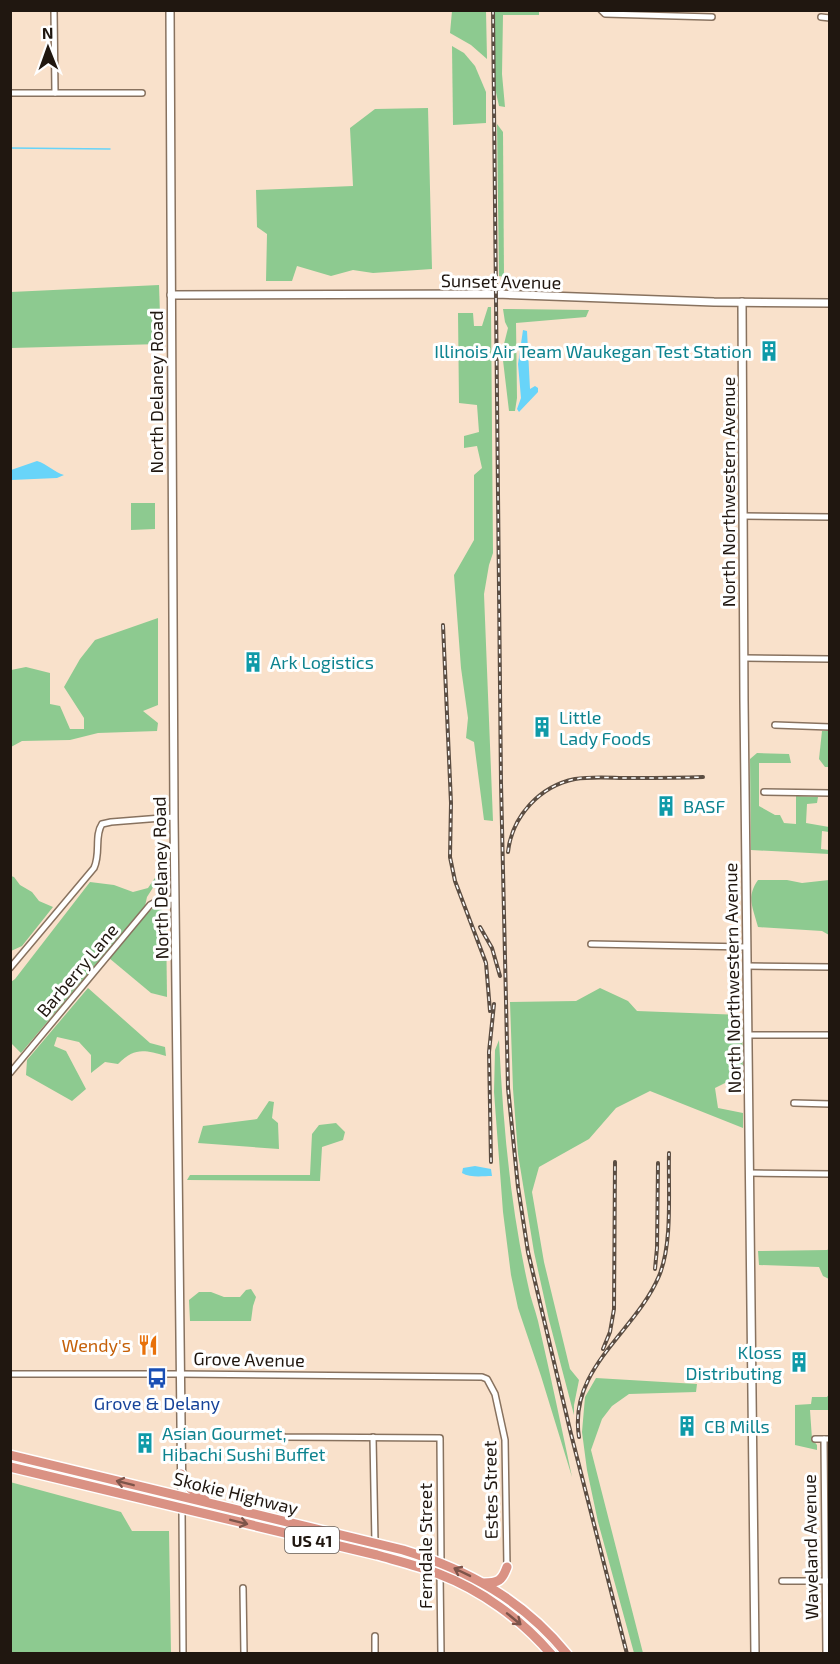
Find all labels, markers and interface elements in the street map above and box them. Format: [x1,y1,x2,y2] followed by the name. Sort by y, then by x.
[18,18,78,78] north arrow
[42,23,54,42] text: N
[441,269,561,293] street label: Sunset Avenue
[145,311,167,473] street label: North Delaney Road
[757,339,781,363] building icon: Illinois Air Team Waukegan Test Station
[434,340,752,362] place label: Illinois Air Team Waukegan Test Station
[717,377,739,607] street label: North Northwestern Avenue
[241,650,265,674] building icon: Ark Logistics
[270,651,374,673] place label: Ark Logistics
[559,706,651,749] place label: Little Lady Foods
[530,715,554,739] building icon: Little Lady Foods
[654,794,678,818] building icon: BASF
[683,795,725,817] place label: BASF
[148,796,172,960] street label: North Delaney Road
[719,863,745,1093] street label: North Northwestern Avenue
[32,919,122,1021] street label: Barberry Lane
[136,1333,160,1357] restaurant icon: Wendy's
[61,1334,131,1356] place label: Wendy's
[686,1341,782,1384] place label: Kloss Distributing
[193,1347,305,1371] street label: Grove Avenue
[787,1350,811,1374] building icon: Kloss Distributing
[145,1366,169,1390] bus stop icon: Grove & Delany
[94,1392,221,1414] place label: Grove & Delany
[675,1414,699,1438] building icon: CB Mills
[704,1415,770,1437] place label: CB Mills
[162,1422,326,1465] place label: Asian Gourmet, Hibachi Sushi Buffet
[133,1431,157,1455] building icon: Asian Gourmet, Hibachi Sushi Buffet
[478,1440,502,1540] street label: Estes Street
[171,1467,301,1519] street label: Skokie Highway
[798,1474,822,1620] street label: Waveland Avenue
[116,1476,135,1488] one-way arrow
[414,1483,436,1609] street label: Ferndale Street
[229,1517,248,1529] one-way arrow
[285,1527,339,1553] road number: US 41
[454,1566,472,1578] one-way arrow
[506,1612,522,1625] one-way arrow

